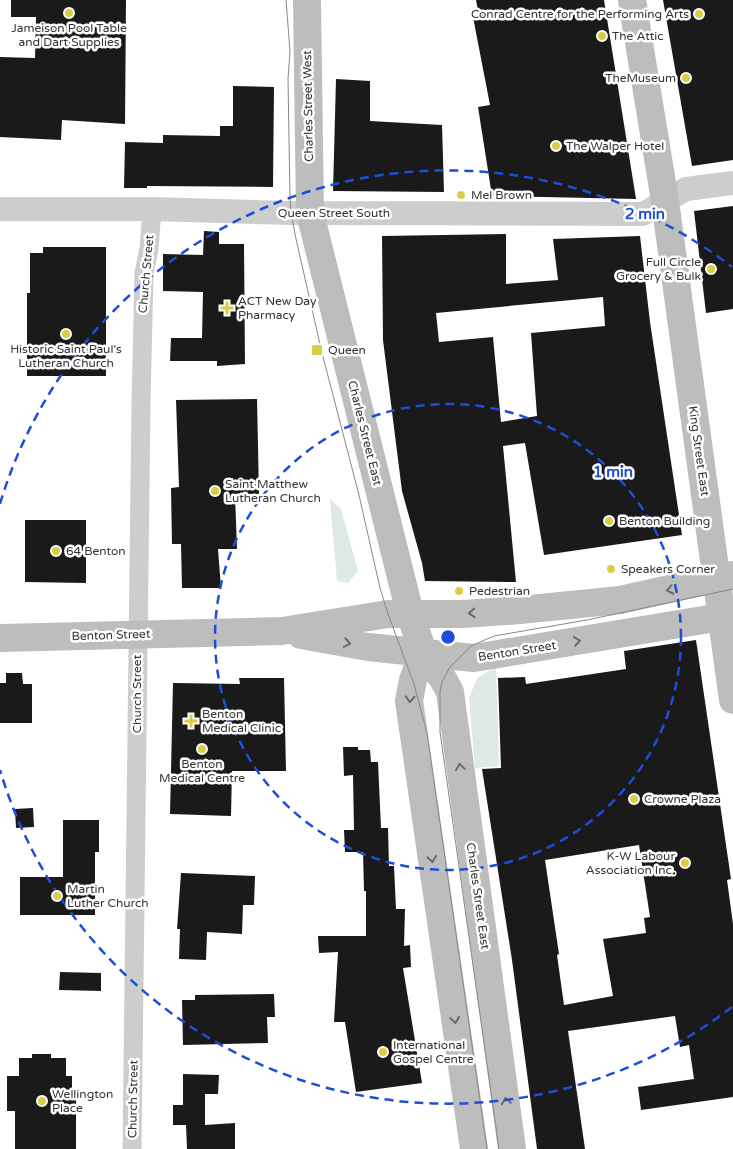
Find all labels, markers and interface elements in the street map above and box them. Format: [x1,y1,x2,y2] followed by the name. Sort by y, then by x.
[63,7,75,19] marker: Jameison Pool Table and Dart Supplies
[471,7,689,21] place label: Conrad Centre for the Performing Arts
[693,8,705,20] marker: Conrad Centre for the Performing Arts
[11,21,127,49] place label: Jameison Pool Table and Dart Supplies
[612,29,664,43] place label: The Attic
[596,30,608,42] marker: The Attic
[300,50,316,162] street label: Charles Street West
[605,71,676,85] place label: TheMuseum
[680,72,692,84] marker: TheMuseum
[566,139,664,153] place label: The Walper Hotel
[550,140,562,152] marker: The Walper Hotel
[471,188,532,202] place label: Mel Brown
[455,189,467,201] marker: Mel Brown
[625,205,665,223] text: 2 min
[278,206,390,220] street label: Queen Street South
[136,234,156,314] street label: Church Street
[616,255,701,283] place label: Full Circle Grocery & Bulk
[705,263,717,275] marker: Full Circle Grocery & Bulk
[238,294,317,322] place label: ACT New Day Pharmacy
[220,301,234,315] marker: ACT New Day Pharmacy
[60,328,72,340] marker: Historic Saint Paul's Lutheran Church
[10,342,122,370] place label: Historic Saint Paul's Lutheran Church
[310,343,324,357] marker: Queen
[328,343,366,357] place label: Queen
[345,379,385,487] street label: Charles Street East
[686,405,712,497] street label: King Street East
[593,463,633,481] text: 1 min
[225,477,321,505] place label: Saint Matthew Lutheran Church
[209,485,221,497] marker: Saint Matthew Lutheran Church
[619,514,710,528] place label: Benton Building
[603,515,615,527] marker: Benton Building
[66,544,126,558] place label: 64 Benton
[50,545,62,557] marker: 64 Benton
[621,562,715,576] place label: Speakers Corner
[605,563,617,575] marker: Speakers Corner
[469,584,530,598] place label: Pedestrian
[666,584,675,595] one-way arrow
[453,585,465,597] marker: Pedestrian
[467,608,475,619] one-way arrow
[71,627,151,643] street label: Benton Street
[439,628,457,646] centre of rings
[573,636,581,646] one-way arrow
[343,638,352,648] one-way arrow
[477,638,557,664] street label: Benton Street
[130,654,144,733] street label: Church Street
[405,695,416,703] one-way arrow
[202,707,281,735] place label: Benton Medical Clinic
[184,714,198,728] marker: Benton Medical Clinic
[196,743,208,755] marker: Benton Medical Centre
[159,757,245,785] place label: Benton Medical Centre
[456,763,466,771] one-way arrow
[644,792,721,806] place label: Crowne Plaza
[628,793,640,805] marker: Crowne Plaza
[464,842,492,951] street label: Charles Street East
[586,849,675,877] place label: K-W Labour Association Inc.
[426,856,437,864] one-way arrow
[679,857,691,869] marker: K-W Labour Association Inc.
[67,882,149,910] place label: Martin Luther Church
[51,890,63,902] marker: Martin Luther Church
[449,1017,460,1025] one-way arrow
[393,1038,474,1066] place label: International Gospel Centre
[377,1046,389,1058] marker: International Gospel Centre
[125,1059,141,1138] street label: Church Street
[52,1087,113,1115] place label: Wellington Place
[36,1095,48,1107] marker: Wellington Place
[501,1096,511,1105] one-way arrow

